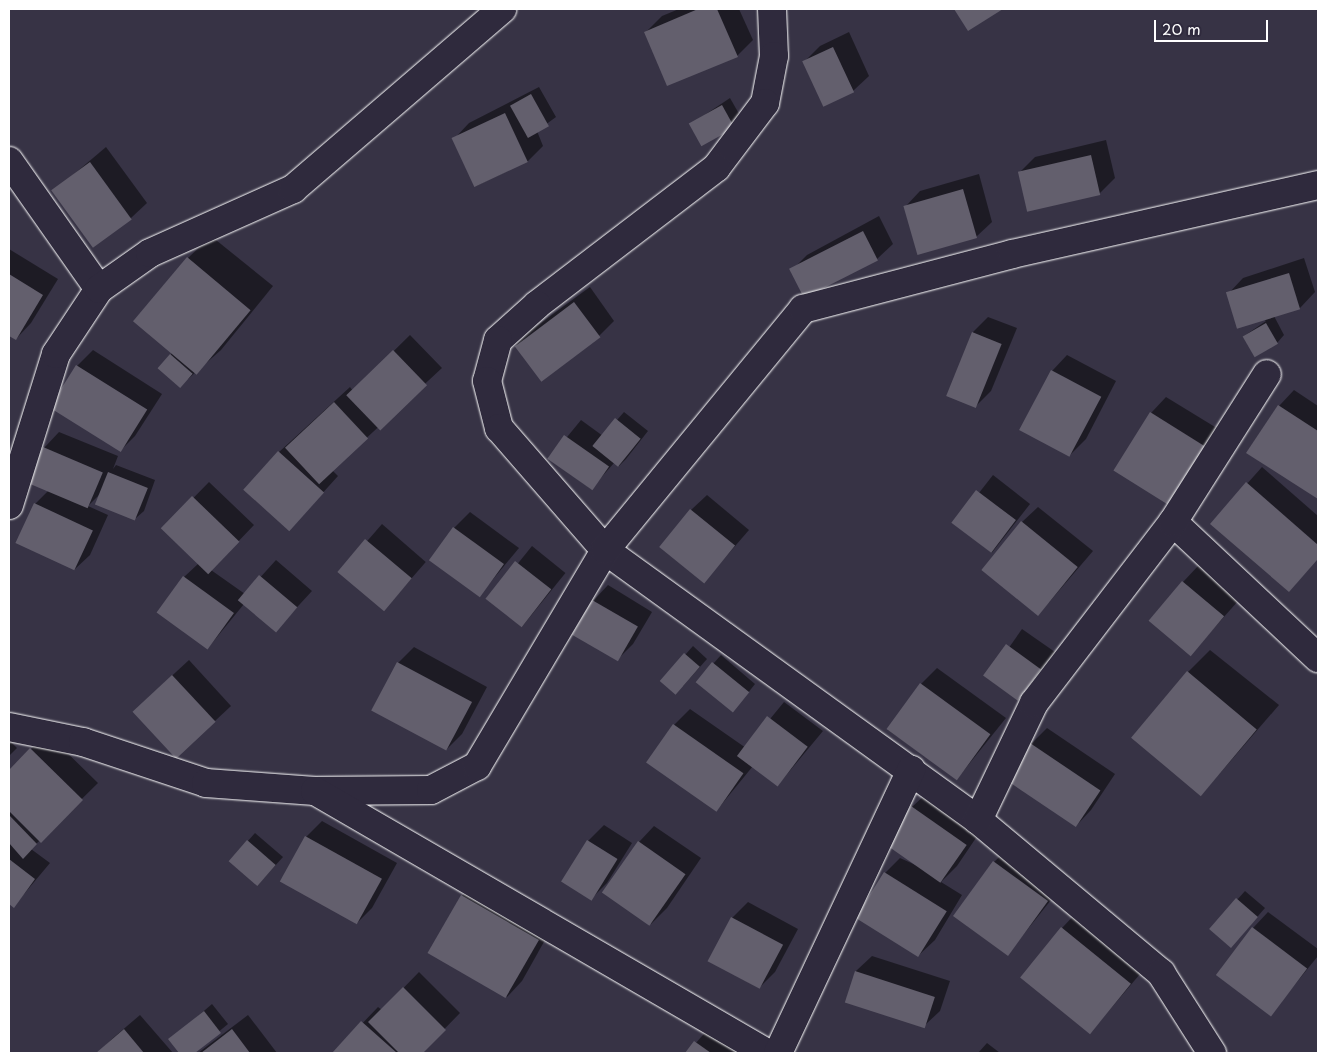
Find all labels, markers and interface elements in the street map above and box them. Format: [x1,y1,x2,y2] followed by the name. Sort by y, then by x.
[1157,10,1271,42] scale bar
[1162,17,1201,40] text: 20 m

